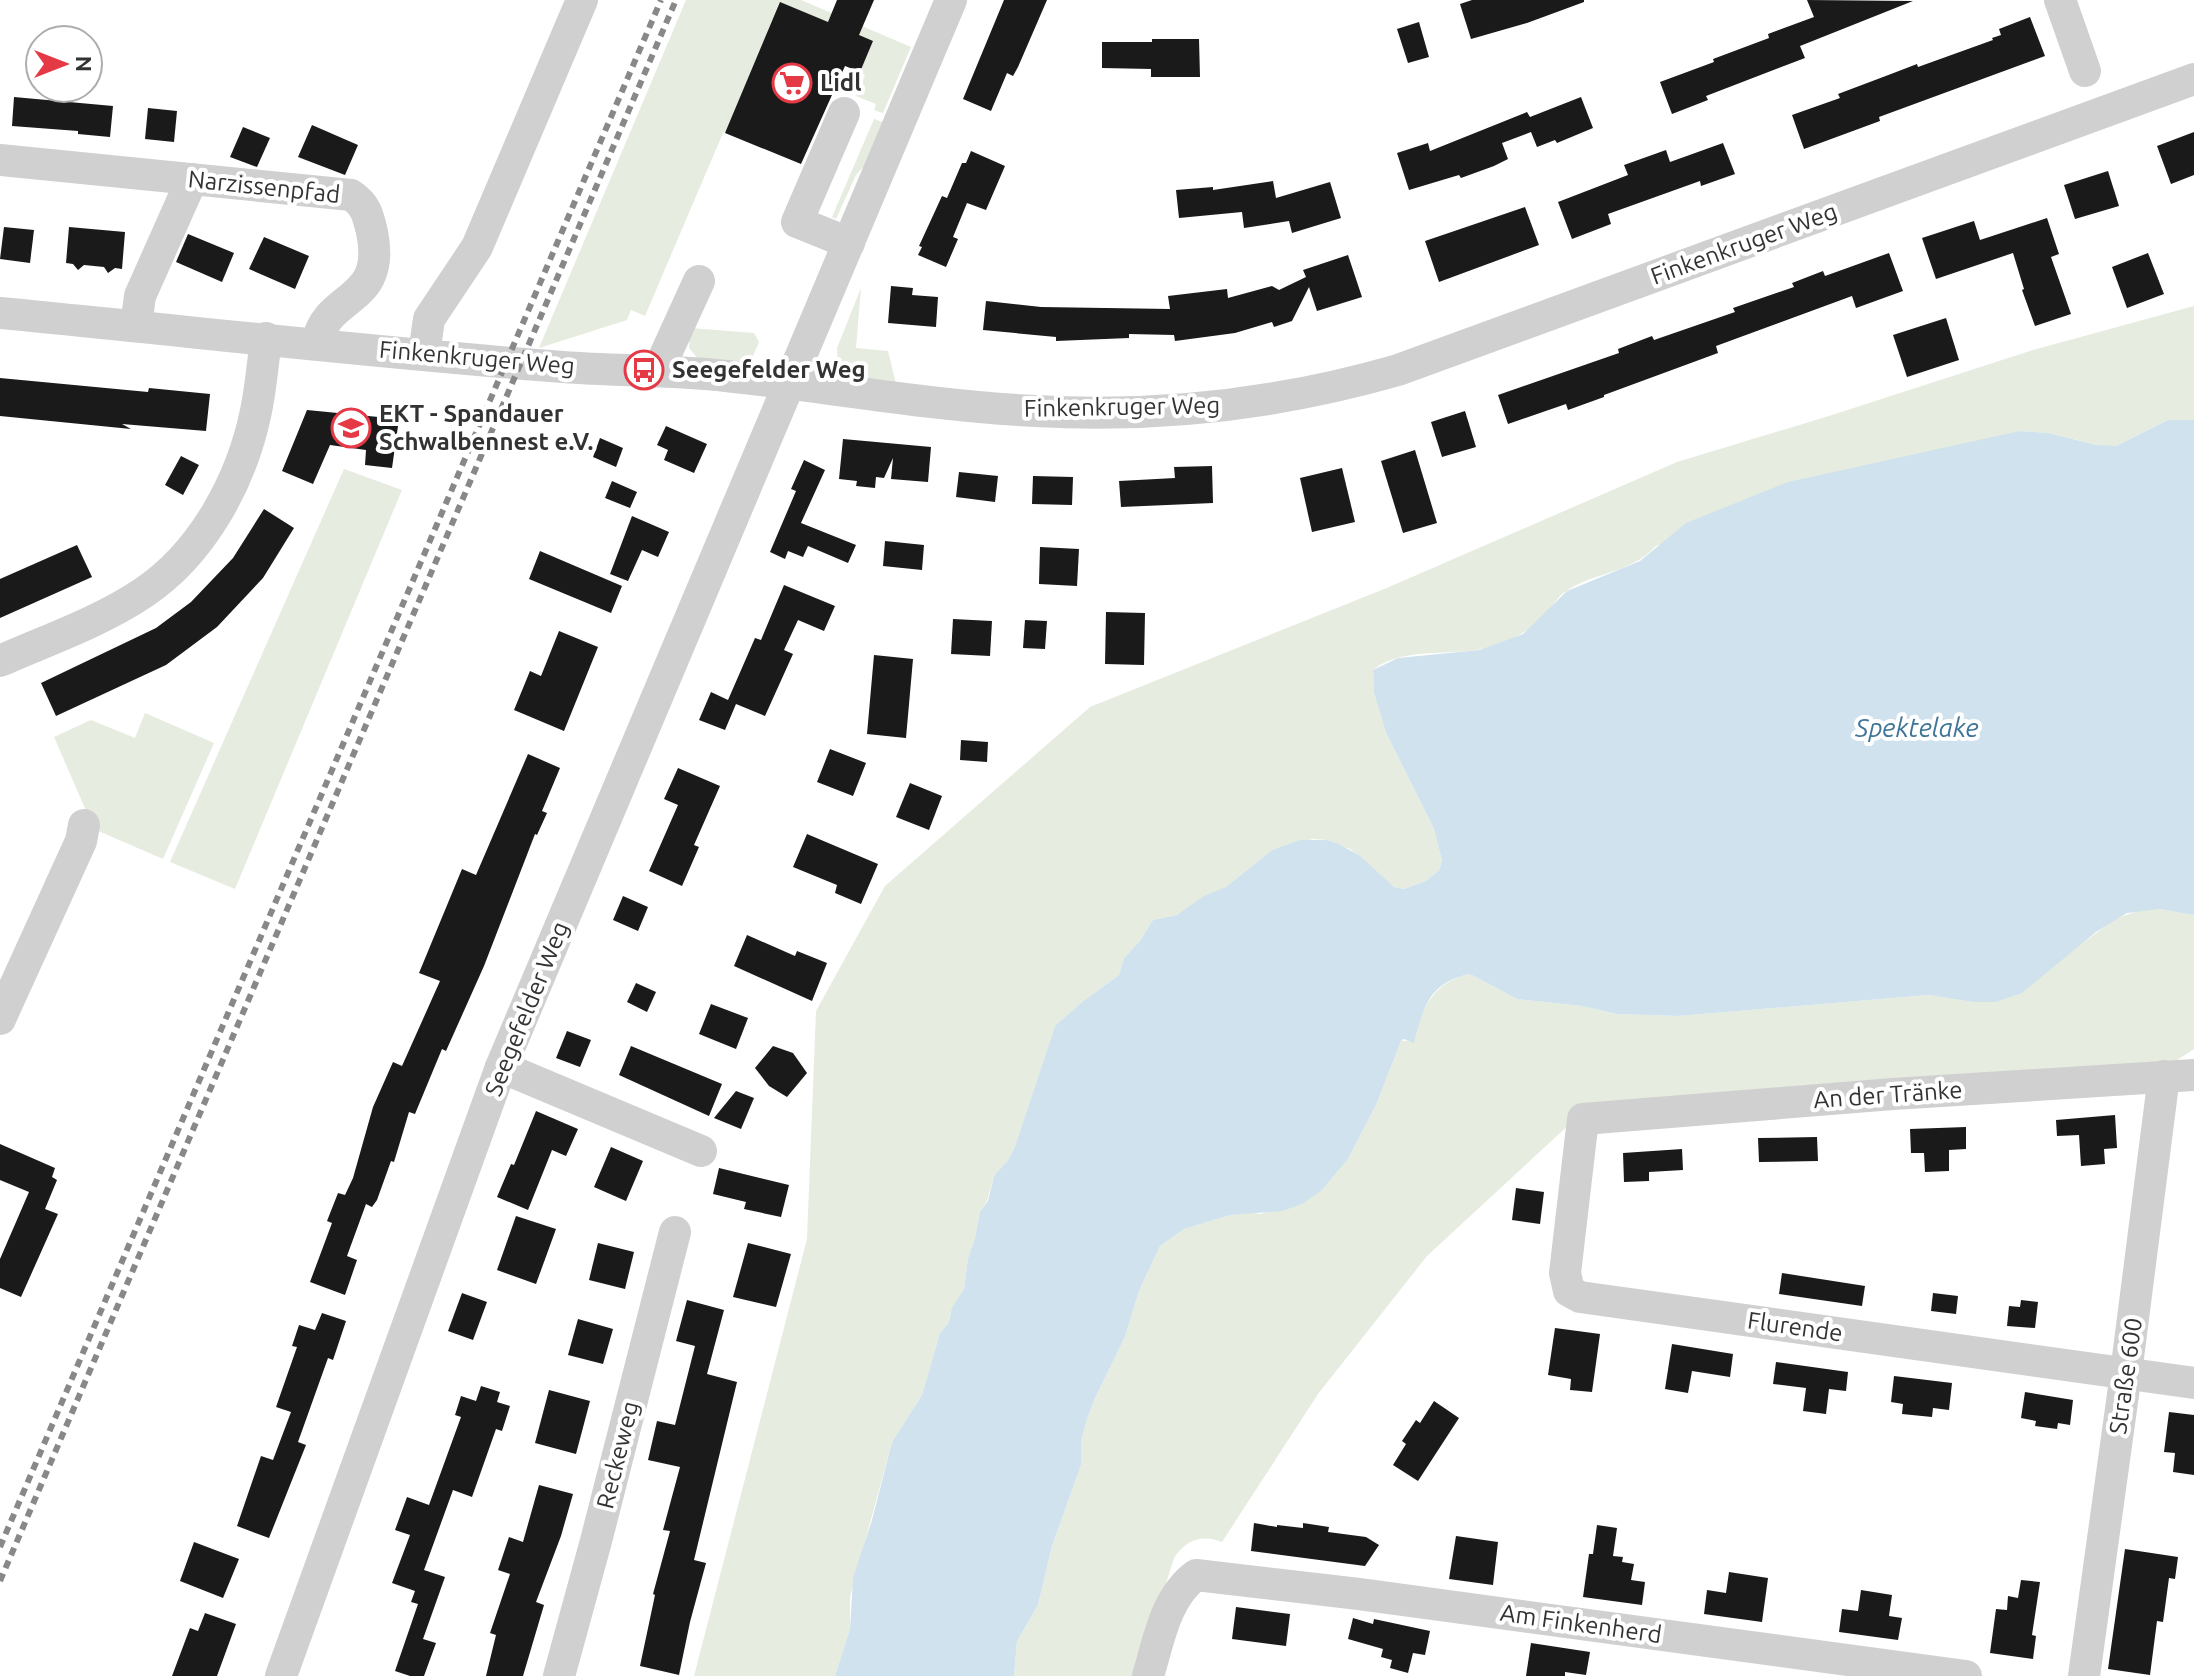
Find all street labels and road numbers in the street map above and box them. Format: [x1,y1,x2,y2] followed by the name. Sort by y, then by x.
[187,165,341,208] street label: Narzissenpfad
[1647,197,1841,290] street label: Finkenkruger Weg
[378,335,576,380] street label: Finkenkruger Weg
[1024,391,1220,422] street label: Finkenkruger Weg
[479,918,574,1100] street label: Seegefelder Weg
[1813,1076,1963,1113] street label: An der Tränke
[1746,1306,1844,1347] street label: Flurende
[2104,1316,2147,1436] street label: Straße 600
[591,1398,644,1511] street label: Reckeweg
[1499,1599,1664,1648] street label: Am Finkenherd

